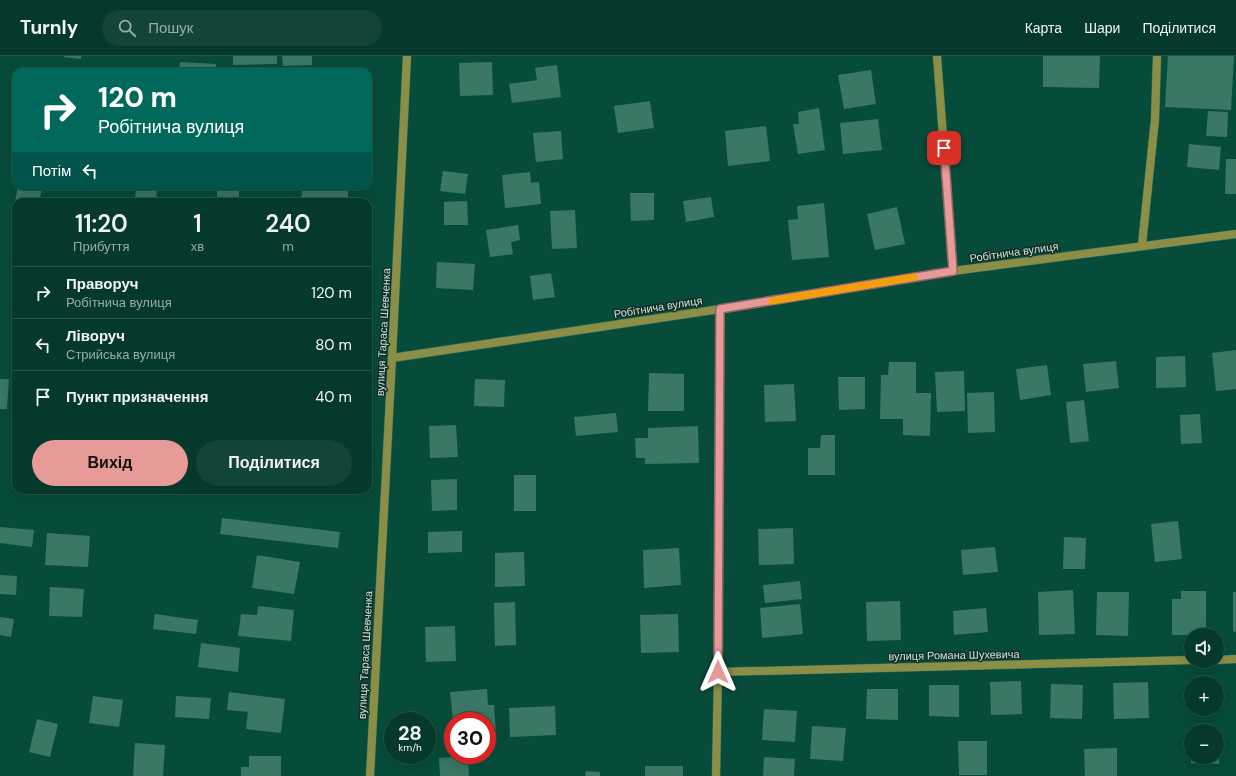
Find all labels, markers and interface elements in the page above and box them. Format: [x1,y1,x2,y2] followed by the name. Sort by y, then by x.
[102,10,382,46] search box
[20,15,78,40] text: Turnly
[116,17,138,39] icon: search
[148,18,193,38] text: Пошук
[1025,19,1062,37] text: Карта
[1084,19,1120,37] text: Шари
[1142,19,1216,37] text: Поділитися
[98,79,177,116] text: 120 m
[32,84,84,136] icon: right
[98,115,244,139] text: Робітнича вулиця
[927,131,961,165] pin
[933,137,955,159] icon: arrive
[79,160,101,182] icon: left
[32,161,71,181] text: Потім
[75,208,128,239] text: 11:20
[193,208,202,239] text: 1
[265,208,311,239] text: 240
[73,238,130,255] text: Прибуття
[191,238,204,255] text: хв
[282,238,294,255] text: m
[969,239,1059,265] street label: Робітнича вулиця
[373,267,393,396] street label: вулиця Тараса Шевченка
[66,274,139,294] text: Праворуч
[32,282,54,304] icon: right
[311,283,352,303] text: 120 m
[613,293,703,321] street label: Робітнича вулиця
[66,294,172,311] text: Робітнича вулиця
[66,326,125,346] text: Ліворуч
[32,334,54,356] icon: left
[315,335,352,355] text: 80 m
[66,346,175,363] text: Стрийська вулиця
[32,386,54,408] icon: arrive
[66,387,208,407] text: Пункт призначення
[315,387,352,407] text: 40 m
[32,440,188,486] button: Вихід
[196,440,352,486] button: Поділитися
[355,590,375,719] street label: вулиця Тараса Шевченка
[1184,628,1224,764] map controls
[1184,628,1224,668] button: sound
[888,647,1021,663] street label: вулиця Романа Шухевича
[697,651,739,693] position arrow
[1184,676,1224,716] button: +
[444,712,496,764] speed limit sign: 30
[398,720,422,746] text: 28
[1184,724,1224,764] button: −
[398,741,422,754] text: km/h

